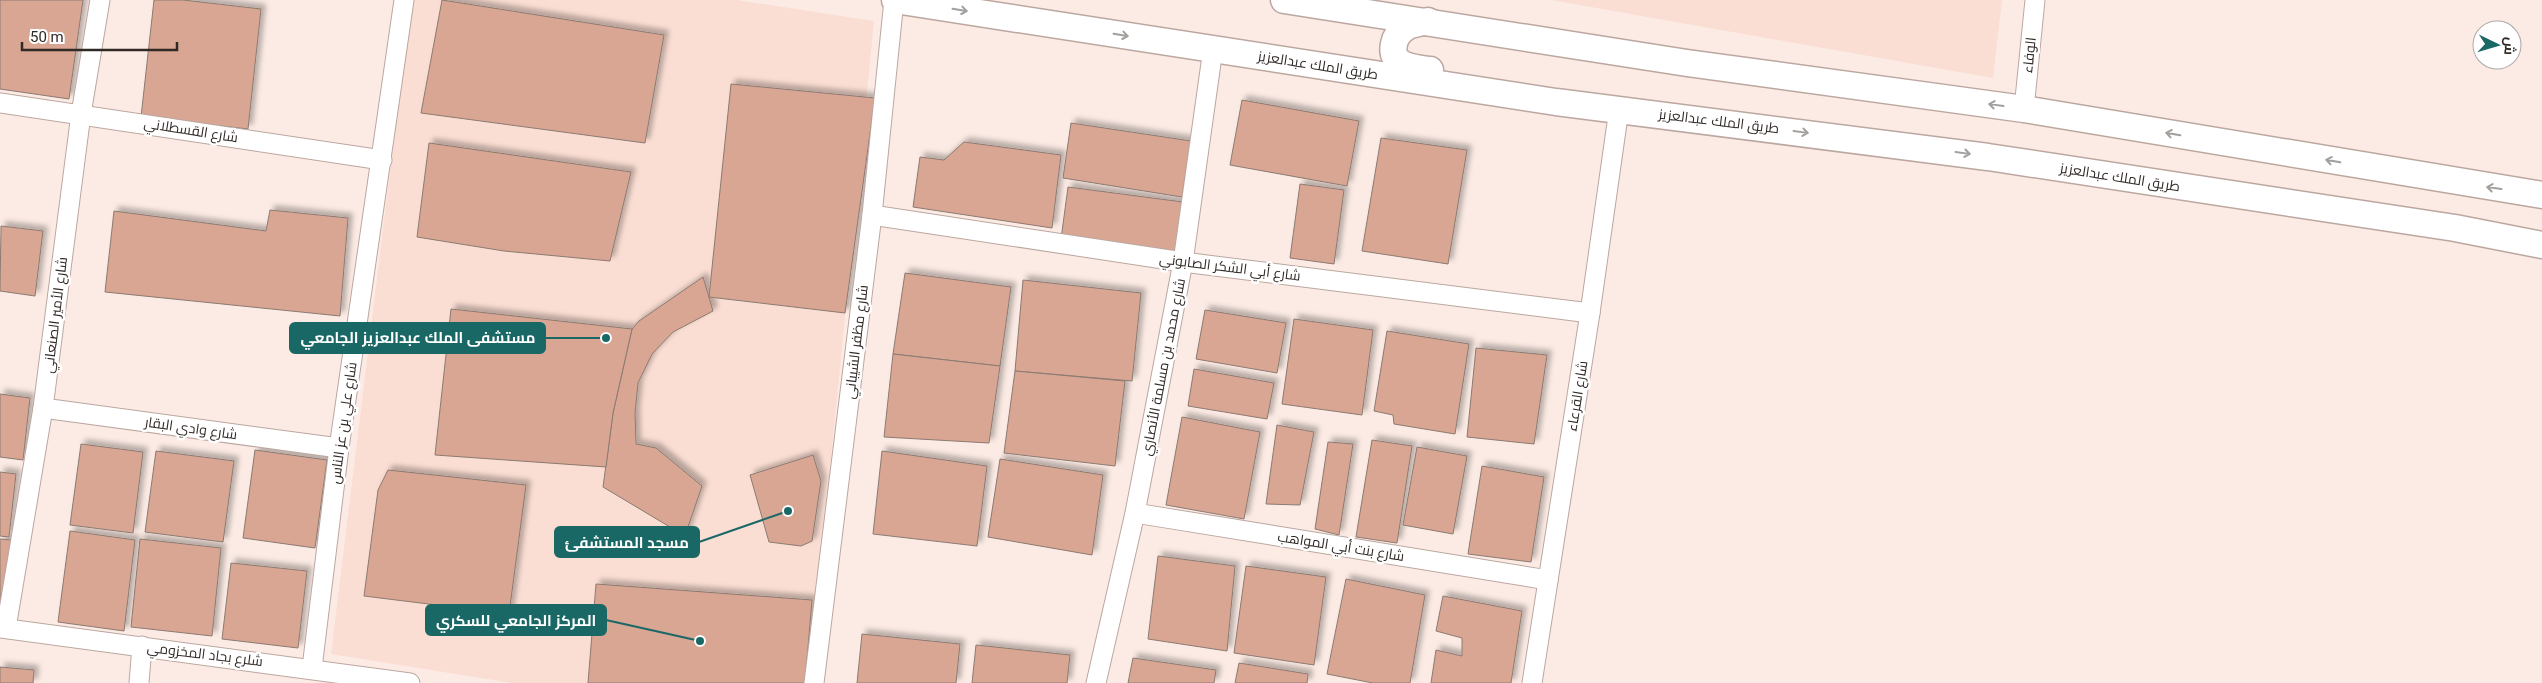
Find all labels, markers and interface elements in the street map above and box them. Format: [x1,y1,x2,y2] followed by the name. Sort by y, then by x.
[952,5,968,15] one-way arrow
[22,20,178,52] scale bar
[2472,20,2522,70] north arrow
[30,28,64,46] text: 50 m
[1113,30,1129,40] one-way arrow
[2019,36,2039,74] street label: الوفاء
[2500,36,2519,56] text: ش
[1256,47,1379,83] street label: طريق الملك عبدالعزيز
[1988,100,2004,110] one-way arrow
[1657,106,1780,137] street label: طريق الملك عبدالعزيز
[142,115,239,149] street label: شارع القسطلاني
[1793,127,1809,137] one-way arrow
[2166,129,2182,139] one-way arrow
[1954,148,1970,158] one-way arrow
[2326,156,2342,166] one-way arrow
[2058,159,2181,195] street label: طريق الملك عبدالعزيز
[2486,183,2502,193] one-way arrow
[1158,249,1302,288] street label: شارع أبي الشكر الصابوني
[40,256,74,375] street label: شارع الأمير الصنعاني
[1138,277,1192,458] street label: شارع محمد بن مسلمة الأنصاري
[841,284,875,400] street label: شارع مظفر الشيباني
[290,323,545,353] callout: مستشفى الملك عبدالعزيز الجامعي
[301,329,535,350] text: مستشفى الملك عبدالعزيز الجامعي
[1564,359,1591,433] street label: شارع القرعاء
[327,361,363,486] street label: شارع علي بن عز الناس
[142,413,238,446] street label: شارع وادي البقار
[555,527,699,557] callout: مسجد المستشفئ
[1276,527,1406,568] street label: شارع بنت أبي المواهب
[565,534,689,552] text: مسجد المستشفئ
[426,605,606,635] callout: المركز الجامعي للسكري
[436,612,596,633] text: المركز الجامعي للسكري
[146,639,264,673] street label: شلرع بجاد المخزومي

